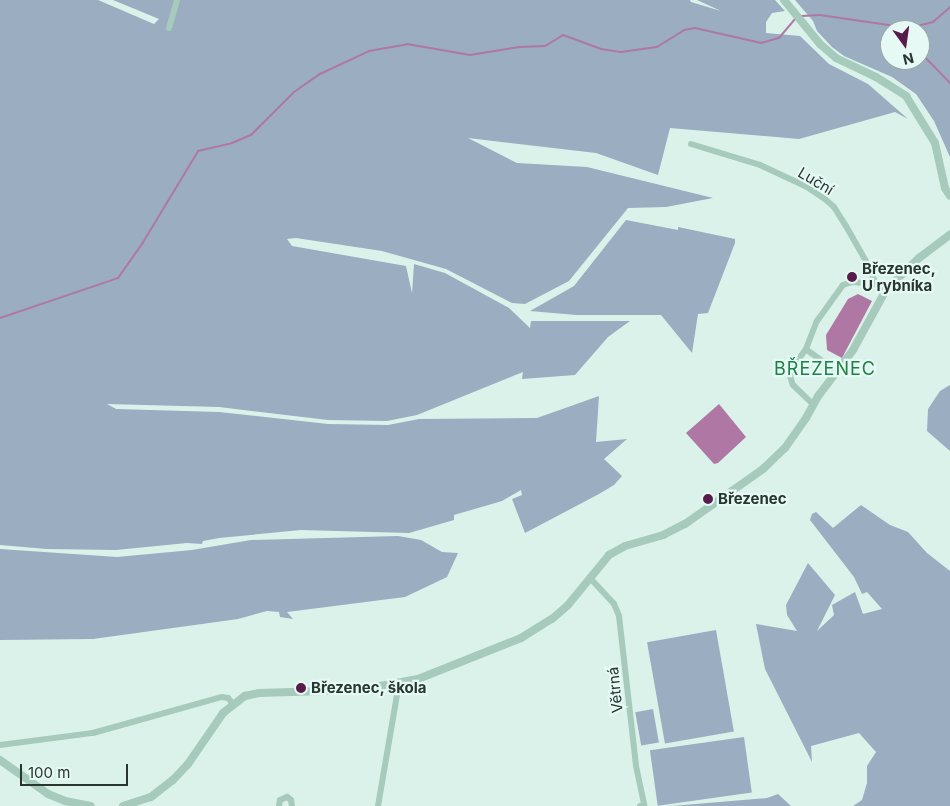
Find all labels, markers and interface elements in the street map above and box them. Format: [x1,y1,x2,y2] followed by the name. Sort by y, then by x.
[880,20,930,70] north arrow
[901,50,916,69] text: N
[795,163,837,199] street label: Luční
[862,259,936,294] place label: Březenec, U rybníka
[846,271,858,283] marker: Březenec, U rybníka
[773,358,877,380] district label: BŘEZENEC
[718,490,787,508] place label: Březenec
[702,493,714,505] marker: Březenec
[604,666,626,714] street label: Větrná
[311,679,427,697] place label: Březenec, škola
[295,682,307,694] marker: Březenec, škola
[22,754,130,786] scale bar
[28,763,70,782] text: 100 m

